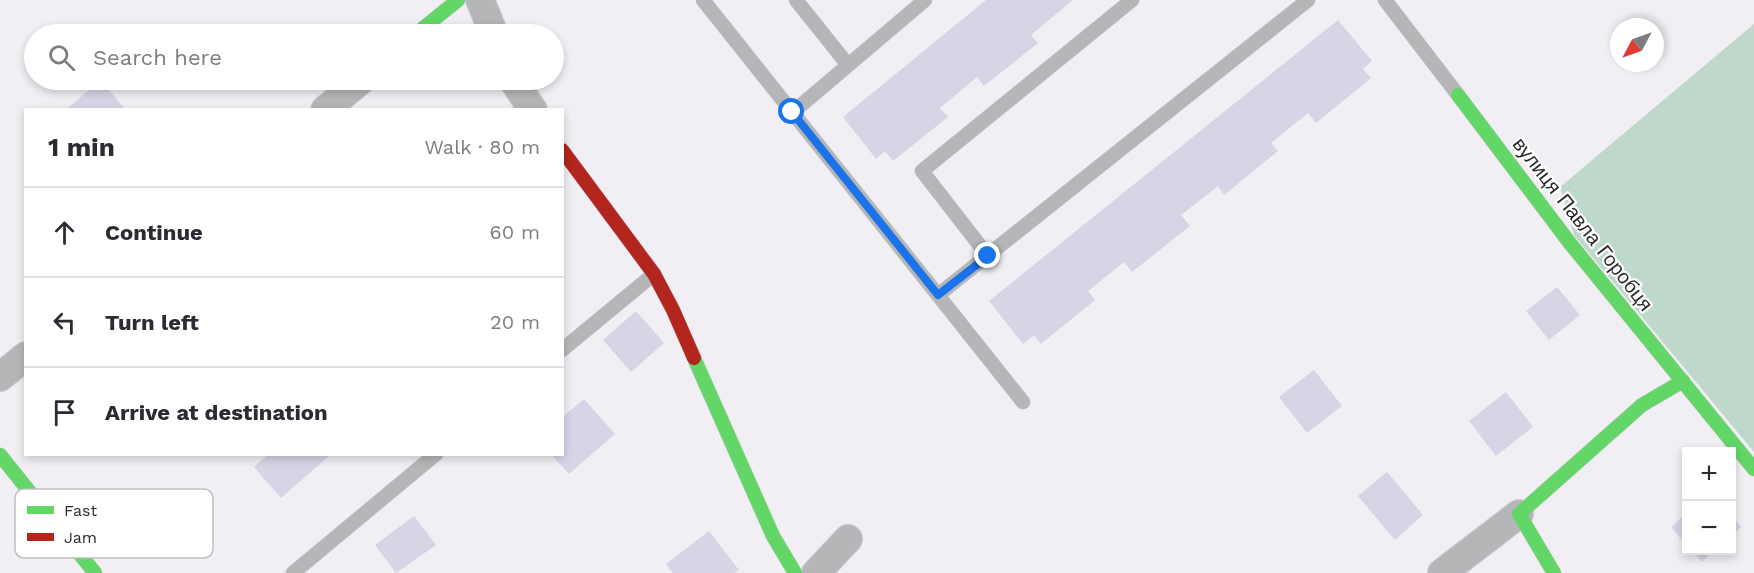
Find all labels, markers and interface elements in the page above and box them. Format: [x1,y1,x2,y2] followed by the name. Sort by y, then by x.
[1610,18,1664,72] north arrow
[24,24,564,90] search box
[45,41,78,74] icon: search
[93,45,222,70] text: Search here
[778,98,804,124] route start
[48,132,115,162] text: 1 min
[1508,132,1658,316] street label: вулиця Павла Горобця
[424,135,540,159] text: Walk · 80 m
[48,216,81,249] icon: ahead
[105,220,203,245] text: Continue
[490,220,540,244] text: 60 m
[974,242,1000,268] route end
[48,306,81,339] icon: left
[105,310,199,335] text: Turn left
[490,310,540,334] text: 20 m
[48,396,81,429] icon: arrive
[105,400,328,425] text: Arrive at destination
[1682,447,1736,555] map controls
[1682,447,1736,501] button: +
[15,489,213,558] legend
[64,501,97,520] text: Fast
[1682,501,1736,555] button: −
[64,528,97,547] text: Jam

